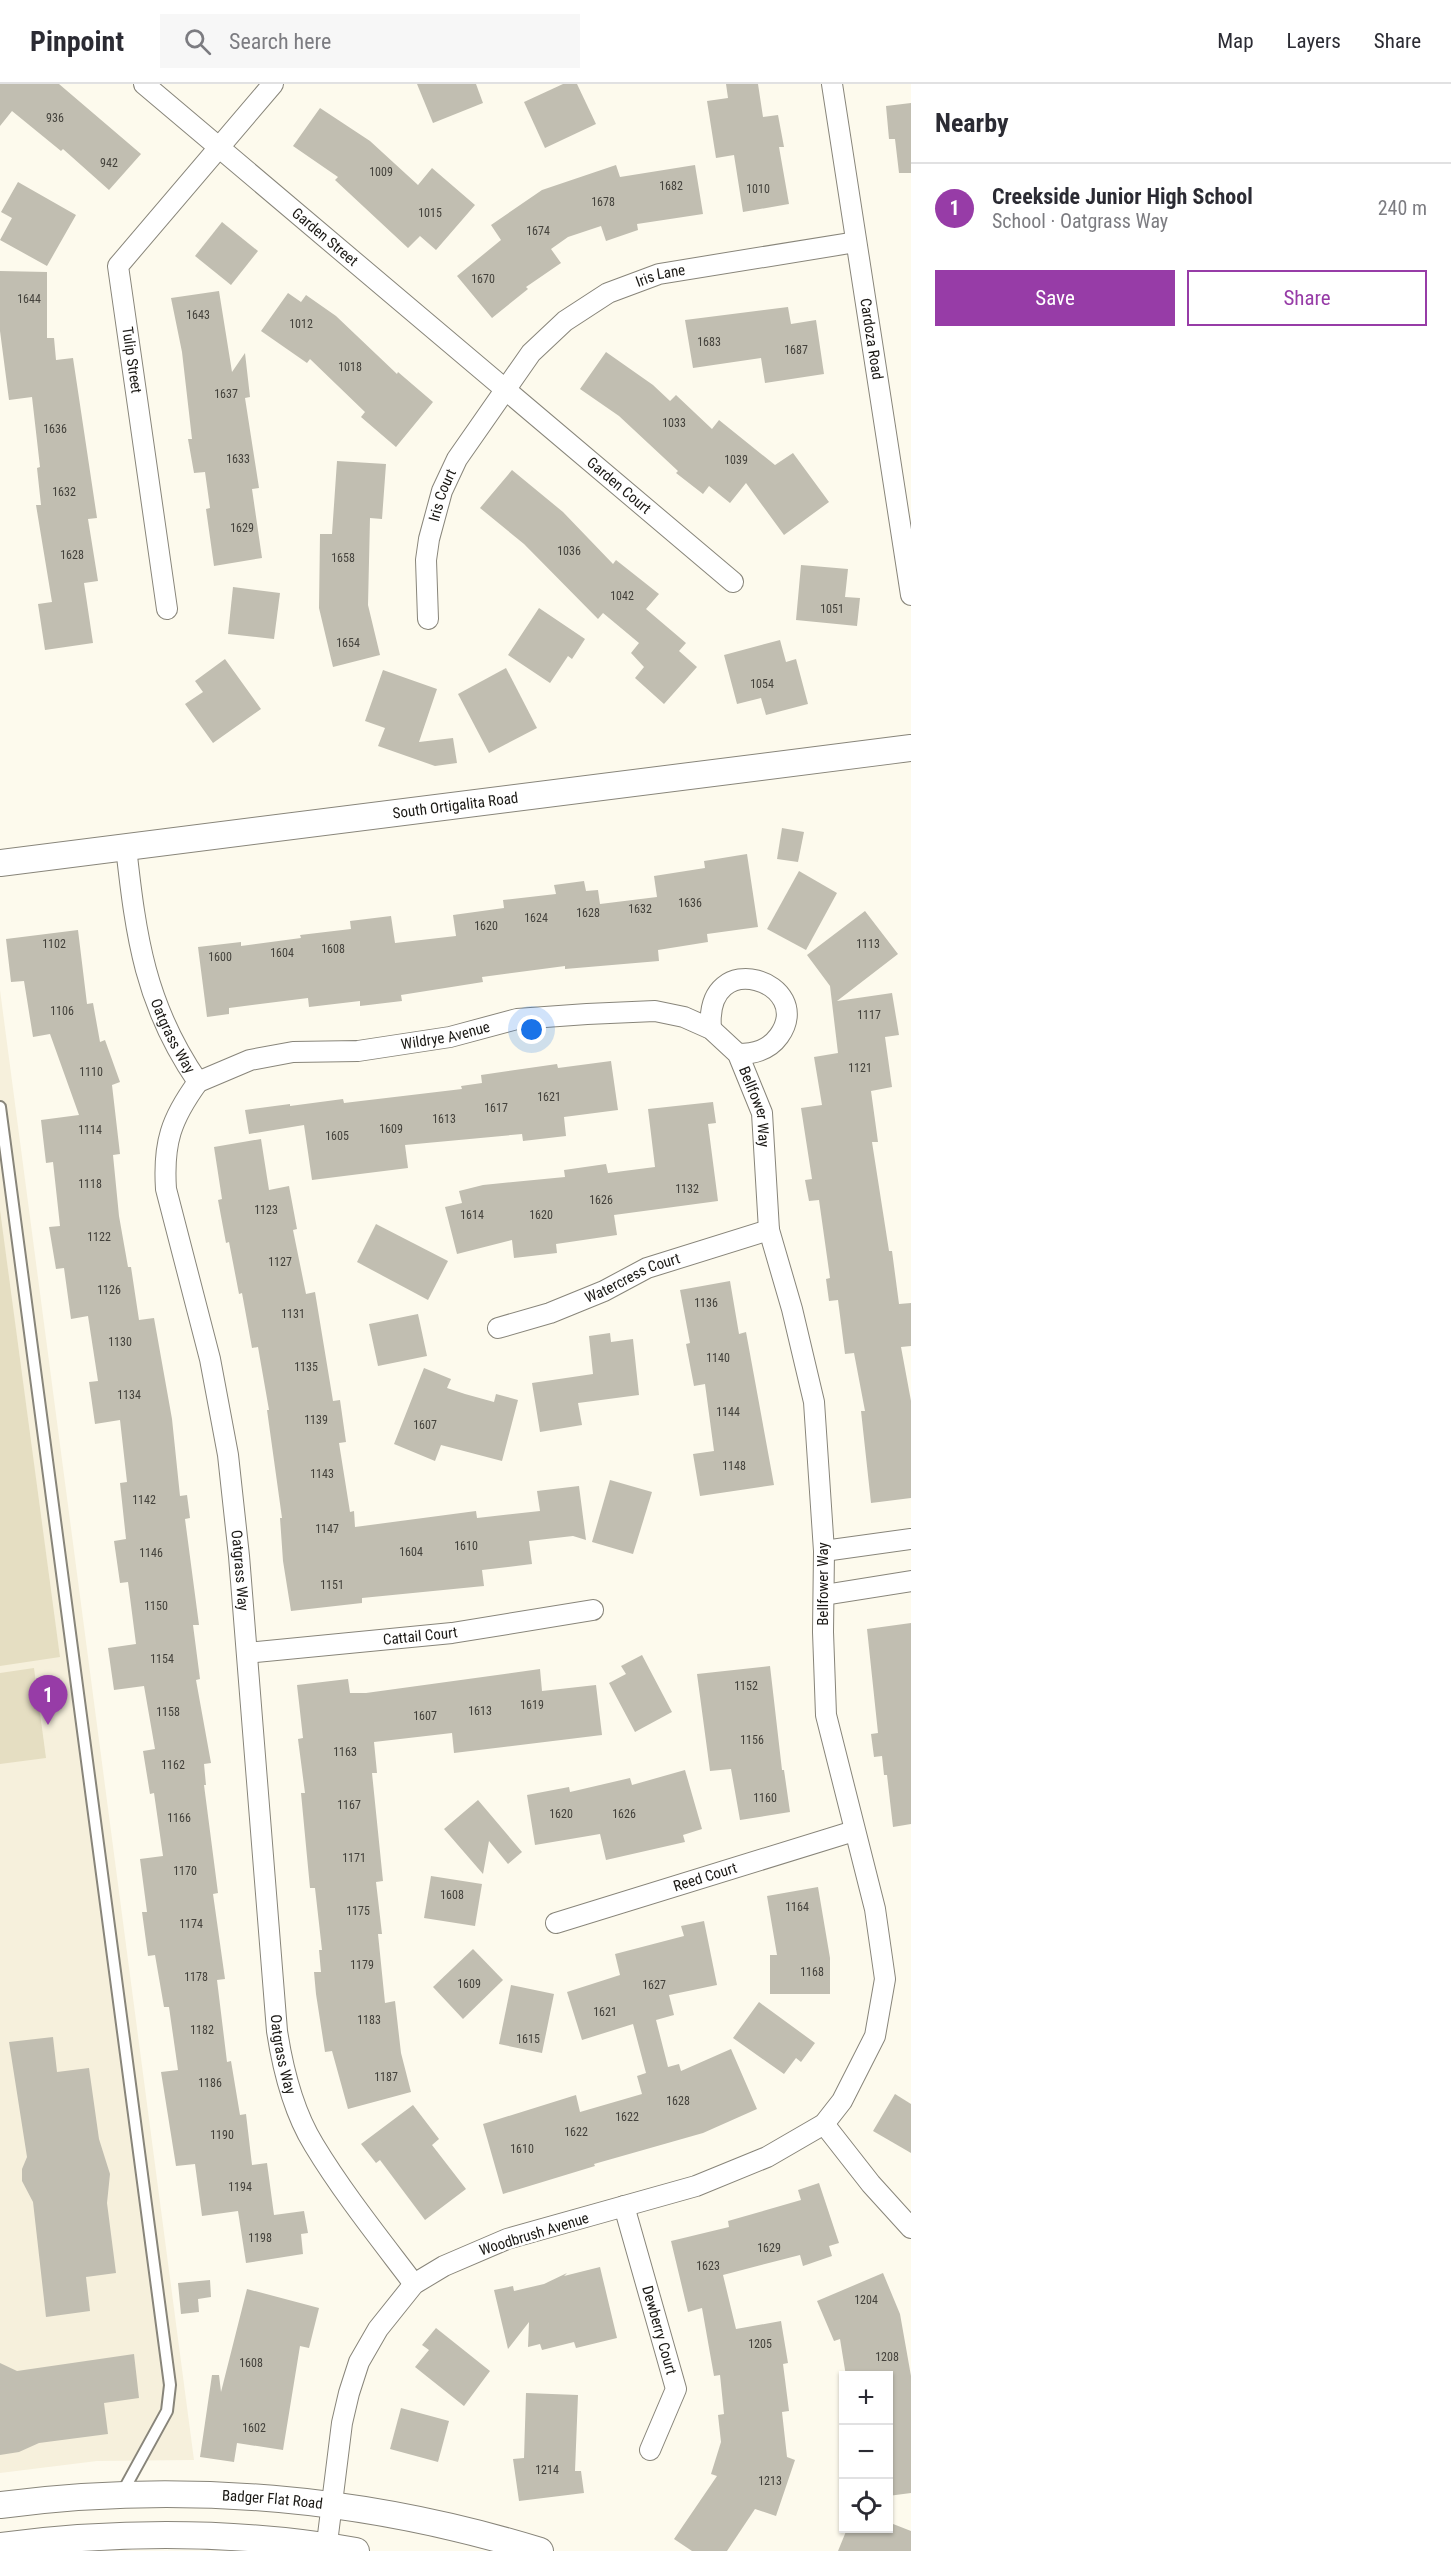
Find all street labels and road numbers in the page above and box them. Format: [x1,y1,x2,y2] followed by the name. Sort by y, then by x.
[288,204,362,270] street label: Garden Street
[633,261,686,291] street label: Iris Lane
[856,297,887,381] street label: Cardoza Road
[118,325,146,395] street label: Tulip Street
[583,453,655,518] street label: Garden Court
[425,466,460,524] street label: Iris Court
[392,789,519,822] street label: South Ortigalita Road
[147,996,199,1077] street label: Oatgrass Way
[400,1018,492,1053] street label: Wildrye Avenue
[735,1064,773,1148] street label: Bellfower Way
[582,1249,682,1307] street label: Watercress Court
[227,1529,252,1612] street label: Oatgrass Way
[814,1542,832,1626] street label: Bellfower Way
[382,1623,459,1649] street label: Cattail Court
[671,1859,739,1895] street label: Reed Court
[267,2014,300,2097] street label: Oatgrass Way
[477,2209,591,2259] street label: Woodbrush Avenue
[638,2284,680,2377] street label: Dewberry Court
[221,2486,324,2513] street label: Badger Flat Road

